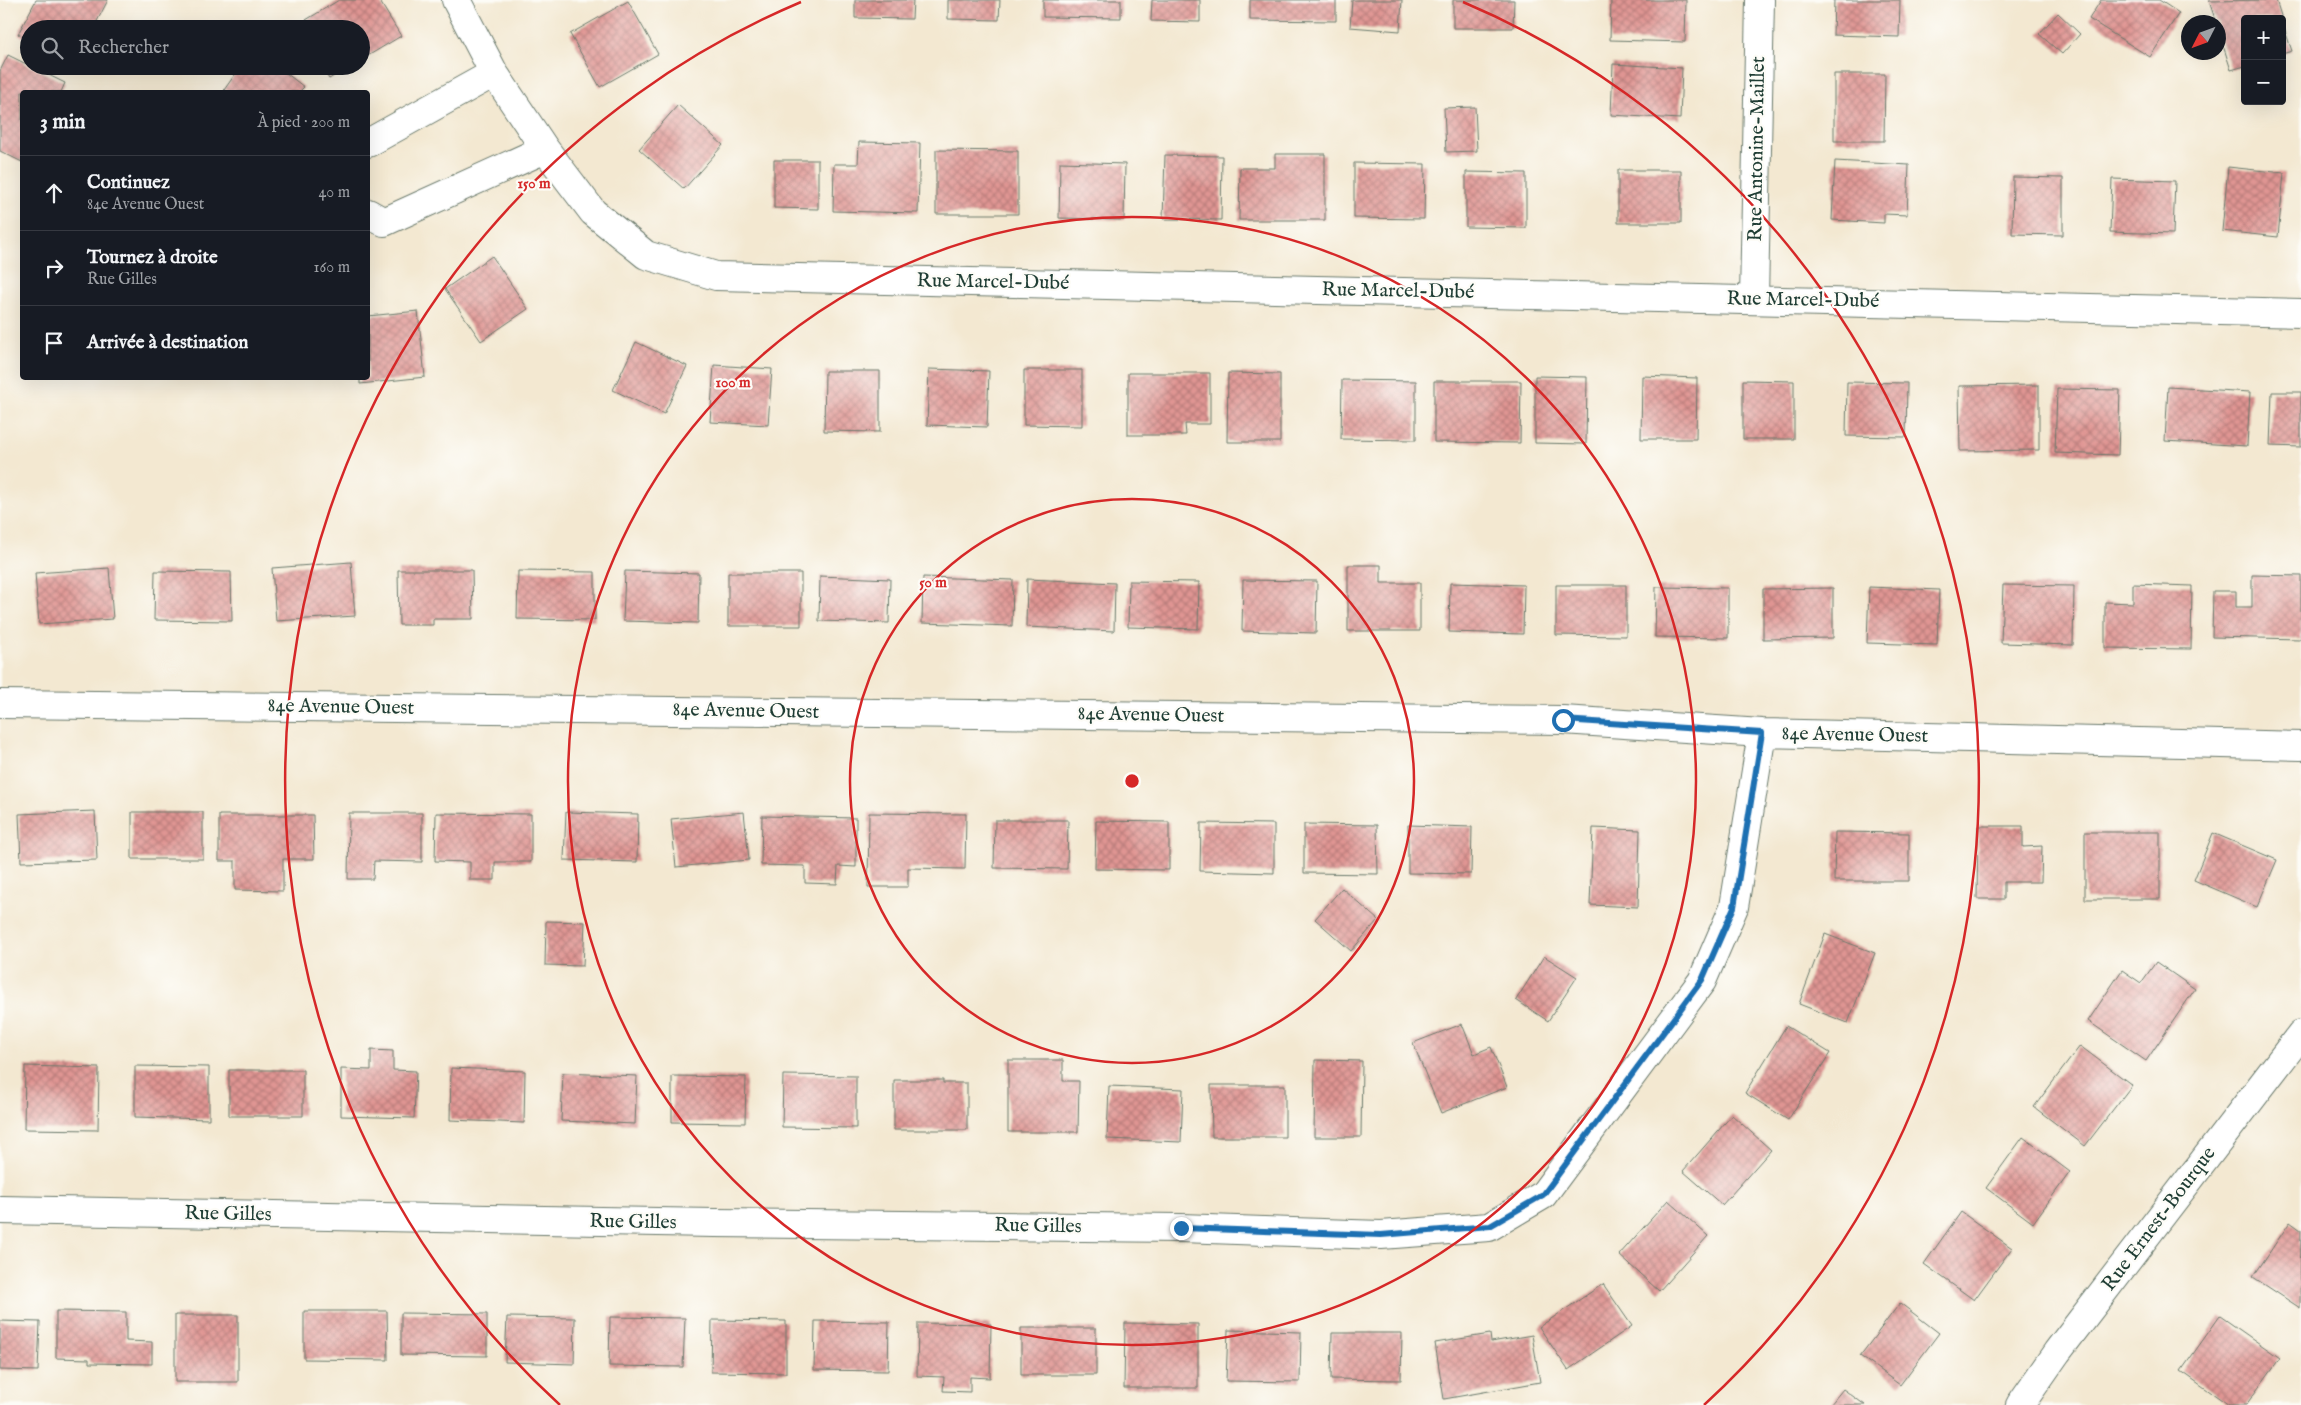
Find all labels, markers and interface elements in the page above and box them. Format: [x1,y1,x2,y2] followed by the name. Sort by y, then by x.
[2181,15,2226,60] north arrow
[2241,15,2286,105] map controls
[2241,15,2286,60] button: +
[20,20,370,75] search box
[38,34,66,62] icon: search
[78,36,169,60] text: Rechercher
[1743,56,1771,242] street label: Rue Antonine-Maillet
[2241,60,2286,105] button: −
[40,109,85,136] text: 3 min
[257,113,350,133] text: À pied · 200 m
[87,171,170,195] text: Continuez
[517,174,551,193] text: 150 m
[40,179,68,207] icon: ahead
[318,183,350,203] text: 40 m
[87,195,204,215] text: 84e Avenue Ouest
[87,246,218,270] text: Tournez à droite
[40,254,68,282] icon: right
[314,258,350,278] text: 160 m
[916,268,1070,296] street label: Rue Marcel-Dubé
[87,270,157,290] text: Rue Gilles
[1321,277,1475,305] street label: Rue Marcel-Dubé
[1726,286,1880,314] street label: Rue Marcel-Dubé
[40,329,68,357] icon: arrive
[87,331,248,355] text: Arrivée à destination
[715,373,751,392] text: 100 m
[919,573,947,592] text: 50 m
[267,693,415,721] street label: 84e Avenue Ouest
[672,697,820,725] street label: 84e Avenue Ouest
[1077,701,1225,729] street label: 84e Avenue Ouest
[1552,709,1575,732] route start
[1781,721,1929,749] street label: 84e Avenue Ouest
[1123,772,1141,790] centre of rings
[2097,1142,2221,1296] street label: Rue Ernest-Bourque
[184,1201,272,1227] street label: Rue Gilles
[589,1209,677,1235] street label: Rue Gilles
[994,1213,1082,1239] street label: Rue Gilles
[1170,1217,1193,1240] route end

